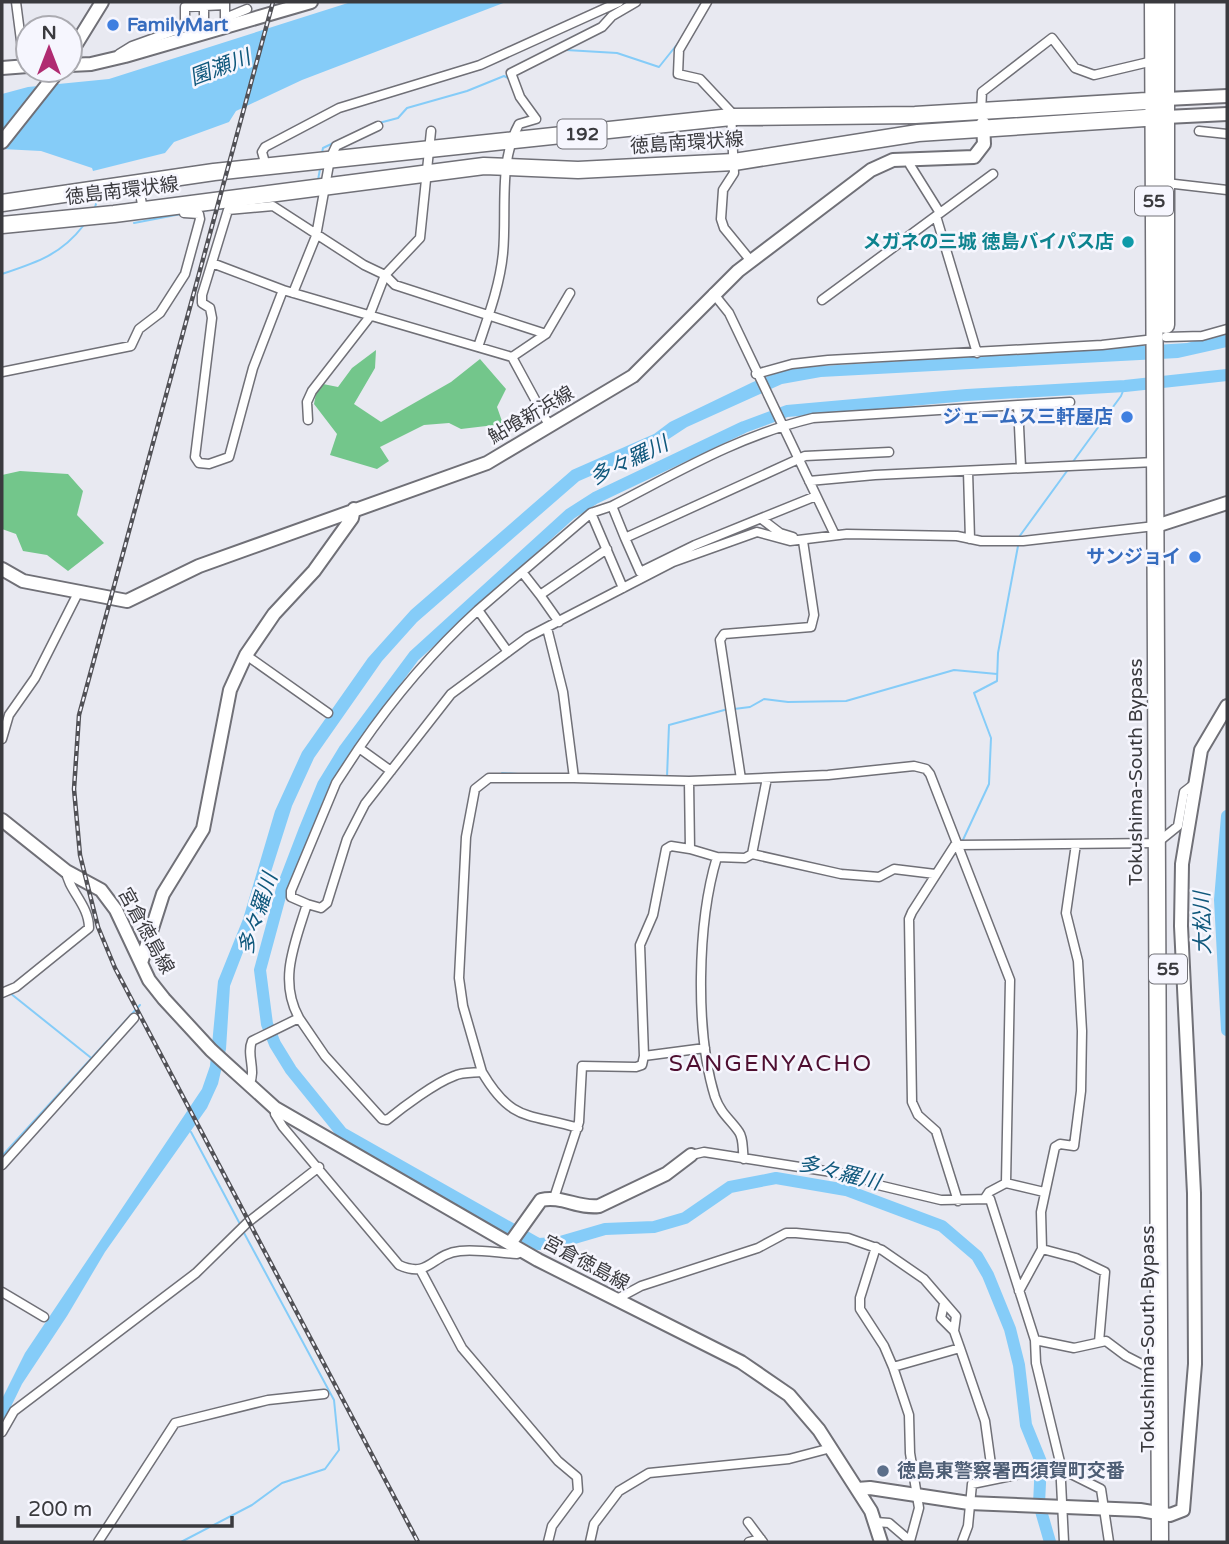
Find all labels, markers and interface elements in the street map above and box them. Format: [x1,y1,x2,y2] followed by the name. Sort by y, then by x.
[14,14,84,84] north arrow
[127,14,229,37] place label: FamilyMart
[105,17,121,33] marker: FamilyMart
[41,22,57,44] text: N
[186,44,256,91] water label: 園瀬川
[558,119,606,148] road number: 192
[629,128,745,158] street label: 徳島南環状線
[64,173,180,209] street label: 徳島南環状線
[1135,186,1173,216] road number: 55
[862,231,1114,253] place label: メガネの三城 徳島バイパス店
[1120,234,1136,250] marker: メガネの三城 徳島バイパス店
[484,382,578,448] street label: 鮎喰新浜線
[943,406,1113,428] place label: ジェームス三軒屋店
[1119,409,1135,425] marker: ジェームス三軒屋店
[586,430,674,491] water label: 多々羅川
[1086,546,1181,568] place label: サンジョイ
[1187,549,1203,565] marker: サンジョイ
[1125,658,1147,886] street label: Tokushima-South Bypass
[233,868,283,958] water label: 多々羅川
[113,884,179,978] street label: 宮倉徳島線
[1190,889,1216,955] water label: 大松川
[1149,954,1187,984] road number: 55
[669,1050,873,1078] district label: SANGENYACHO
[795,1151,885,1196] water label: 多々羅川
[1137,1225,1159,1453] street label: Tokushima-South Bypass
[539,1231,633,1295] street label: 宮倉徳島線
[897,1460,1125,1482] place label: 徳島東警察署西須賀町交番
[875,1463,891,1479] marker: 徳島東警察署西須賀町交番
[18,1484,231,1528] scale bar
[28,1497,92,1522] text: 200 m

